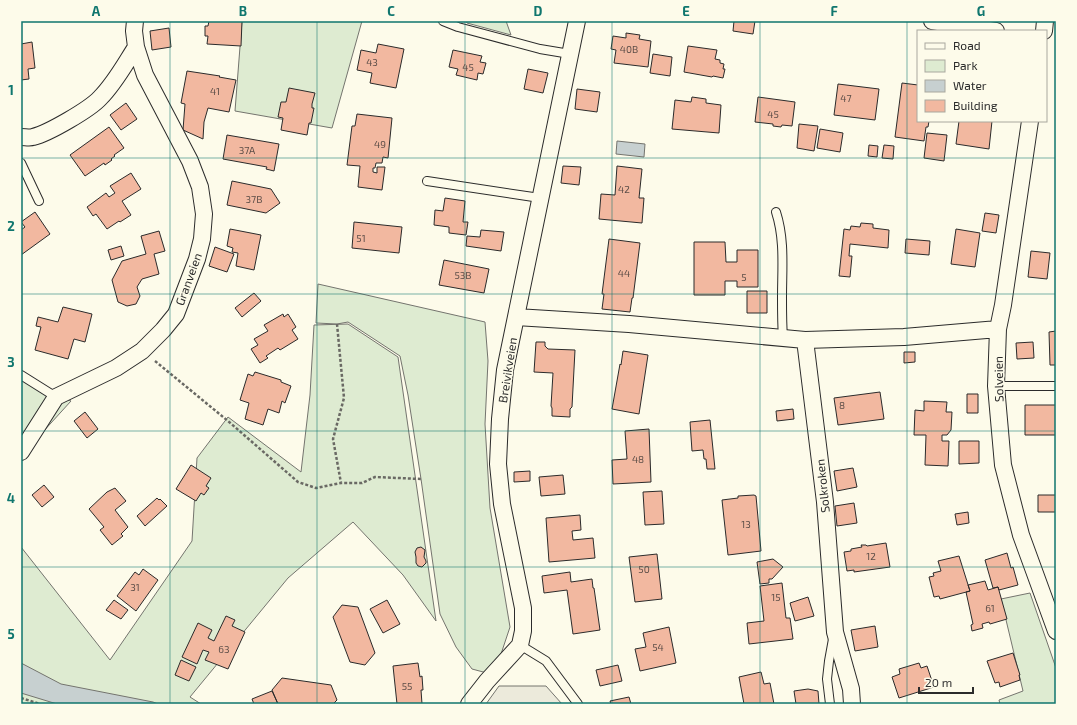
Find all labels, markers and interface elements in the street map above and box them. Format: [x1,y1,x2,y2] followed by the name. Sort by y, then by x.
[92,3,101,19] text: A
[239,3,247,19] text: B
[387,3,395,19] text: C
[534,3,543,19] text: D
[682,3,690,19] text: E
[830,3,838,19] text: F
[977,3,985,19] text: G
[917,30,1047,122] legend
[953,38,981,52] text: Road
[620,43,638,55] house number: 40B
[366,56,378,68] house number: 43
[953,58,978,72] text: Park
[462,61,474,73] house number: 45
[953,78,987,92] text: Water
[8,82,14,98] text: 1
[210,85,220,97] house number: 41
[840,92,852,104] house number: 47
[953,98,998,112] text: Building
[767,108,779,120] house number: 45
[374,138,386,150] house number: 49
[239,144,256,156] house number: 37A
[618,183,630,195] house number: 42
[246,193,262,205] house number: 37B
[7,218,15,234] text: 2
[356,232,366,244] house number: 51
[172,251,204,307] street label: Granveien
[618,267,630,279] house number: 44
[454,269,472,281] house number: 53B
[741,271,747,283] house number: 5
[495,336,519,404] street label: Breivikveien
[7,354,15,370] text: 3
[991,356,1005,402] street label: Solveien
[839,399,845,411] house number: 8
[632,453,644,465] house number: 48
[812,458,832,514] street label: Solkroken
[7,490,15,506] text: 4
[741,518,751,530] house number: 13
[866,550,876,562] house number: 12
[638,563,650,575] house number: 50
[130,581,140,593] house number: 31
[771,591,781,603] house number: 15
[985,602,995,614] house number: 61
[7,626,15,642] text: 5
[652,641,664,653] house number: 54
[218,643,230,655] house number: 63
[919,669,973,695] scale bar
[925,675,952,689] text: 20 m
[402,680,412,692] house number: 55

